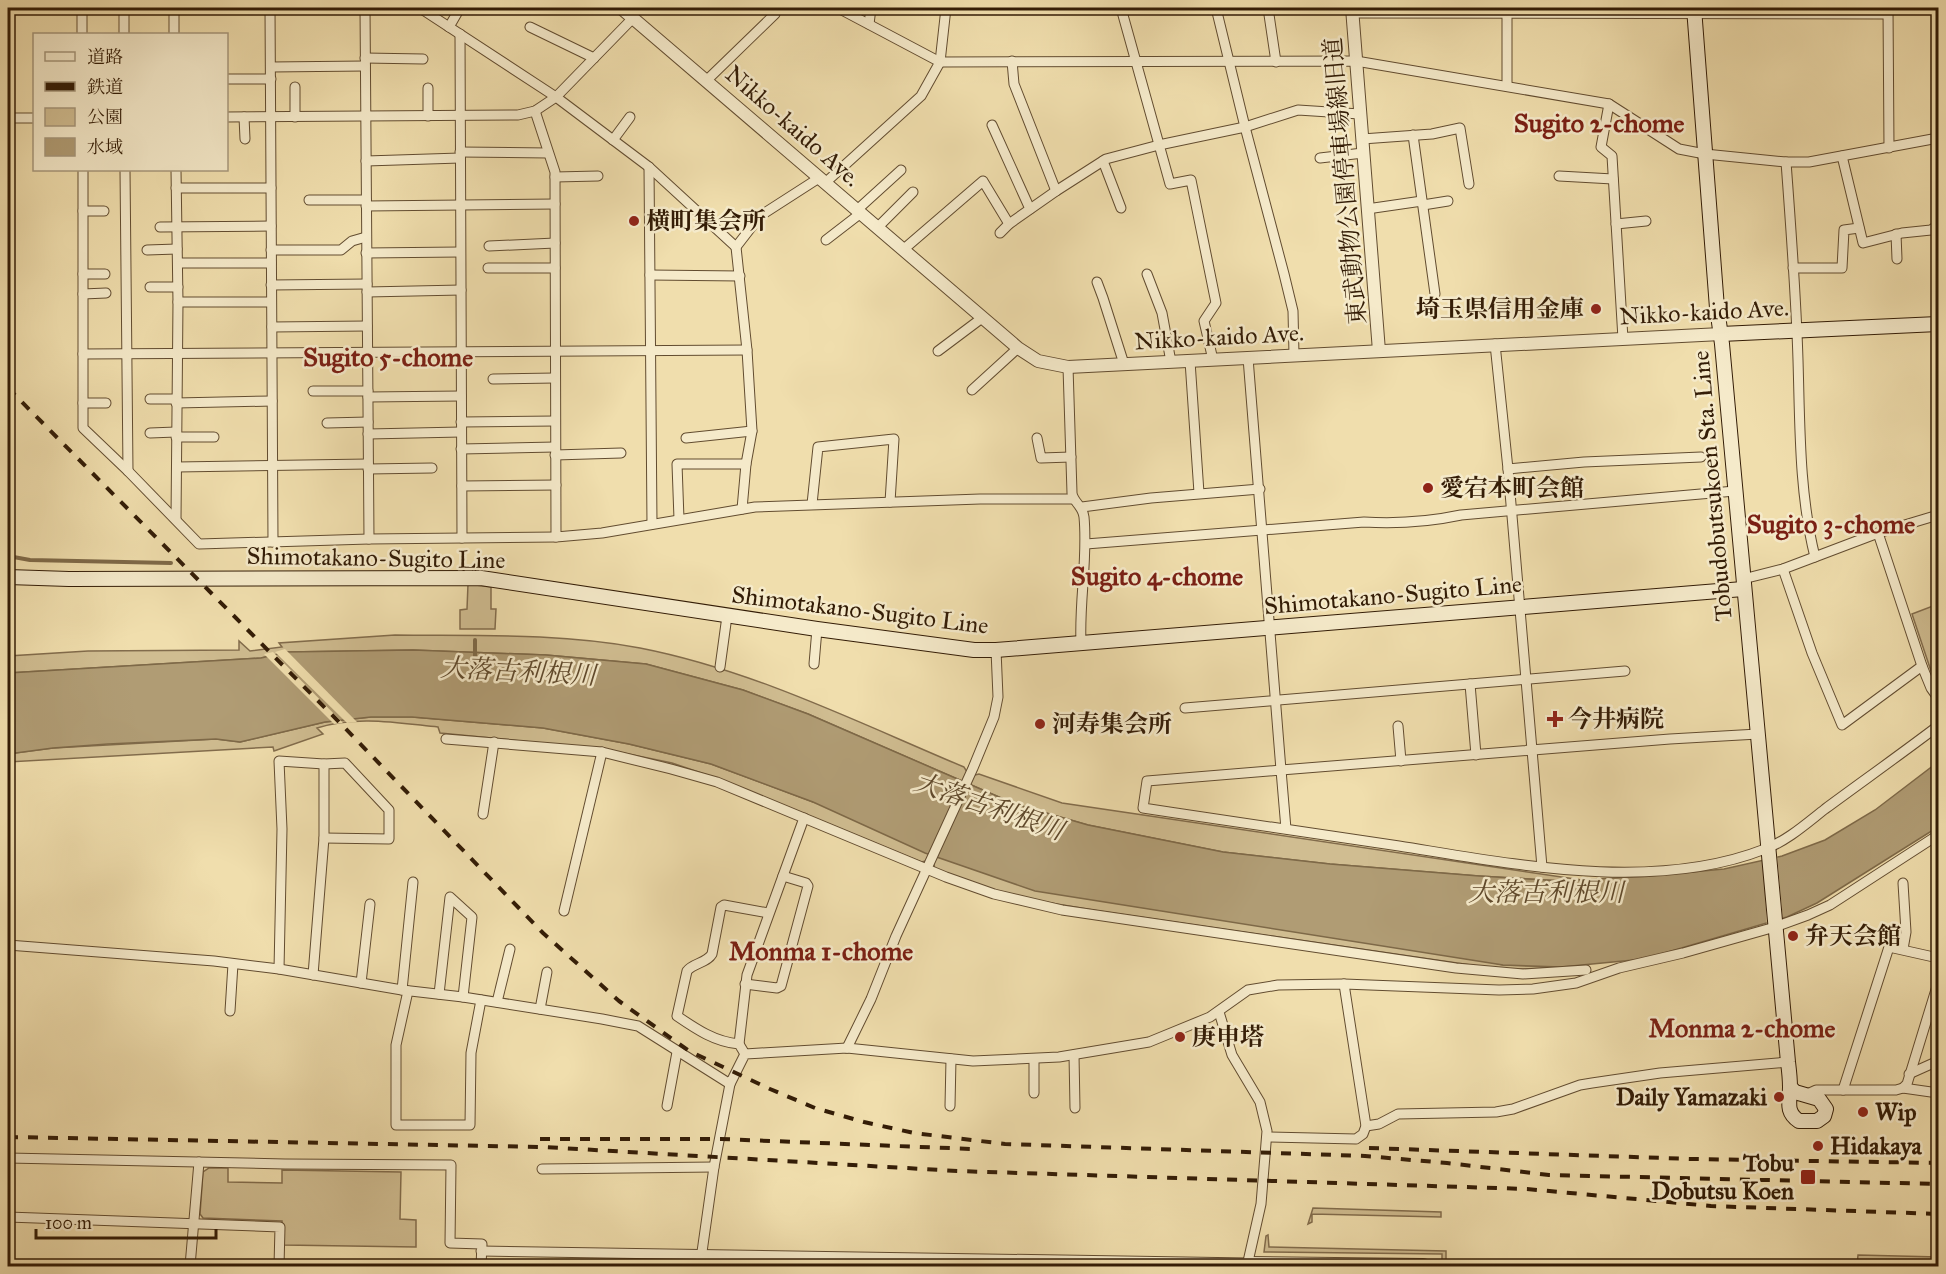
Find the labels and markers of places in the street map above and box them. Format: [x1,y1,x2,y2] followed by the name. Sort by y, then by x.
[646,206,766,236] place label: 横町集会所
[627,214,641,228] marker: 横町集会所
[1416,294,1584,324] place label: 埼玉県信用金庫
[1589,302,1603,316] marker: 埼玉県信用金庫
[1440,473,1584,503] place label: 愛宕本町会館
[1421,481,1435,495] marker: 愛宕本町会館
[1568,704,1664,734] place label: 今井病院
[1052,709,1172,739] place label: 河寿集会所
[1546,710,1564,728] marker: 今井病院
[1033,717,1047,731] marker: 河寿集会所
[1805,921,1901,951] place label: 弁天会館
[1786,929,1800,943] marker: 弁天会館
[1192,1022,1264,1052] place label: 庚申塔
[1173,1030,1187,1044] marker: 庚申塔
[1616,1082,1767,1112] place label: Daily Yamazaki
[1772,1090,1786,1104] marker: Daily Yamazaki
[1875,1097,1916,1127] place label: Wip
[1856,1105,1870,1119] marker: Wip
[1830,1131,1923,1161] place label: Hidakaya
[1811,1139,1825,1153] marker: Hidakaya
[1651,1148,1794,1206] place label: Tobu Dobutsu Koen
[1799,1168,1817,1186] marker: Tobu Dobutsu Koen

